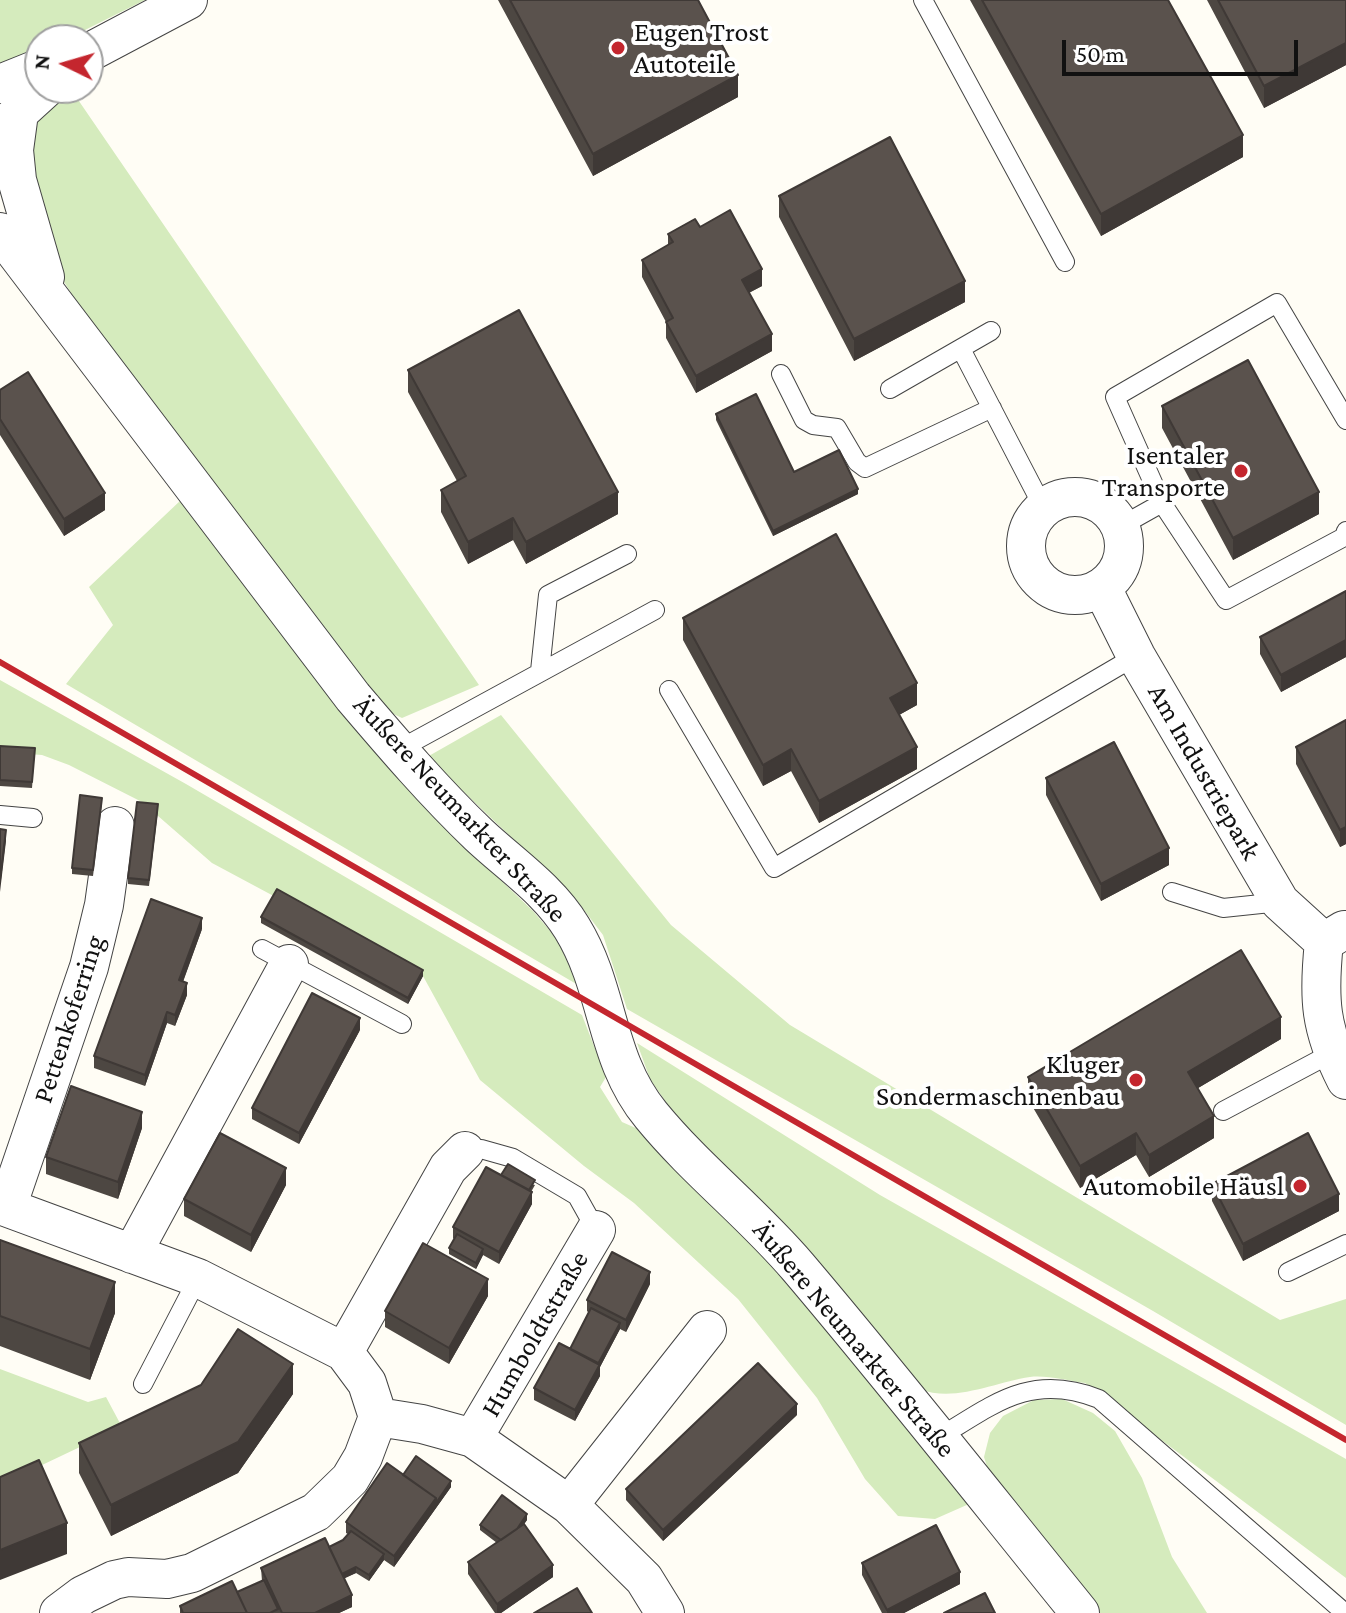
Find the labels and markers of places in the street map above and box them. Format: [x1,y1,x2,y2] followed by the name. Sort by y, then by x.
[634,15,769,81] place label: Eugen Trost Autoteile
[609,39,627,57] marker: Eugen Trost Autoteile
[1101,438,1225,504] place label: Isentaler Transporte
[1232,462,1250,480] marker: Isentaler Transporte
[876,1047,1120,1113] place label: Kluger Sondermaschinenbau
[1127,1071,1145,1089] marker: Kluger Sondermaschinenbau
[1083,1169,1284,1203] place label: Automobile Häusl
[1291,1177,1309,1195] marker: Automobile Häusl

